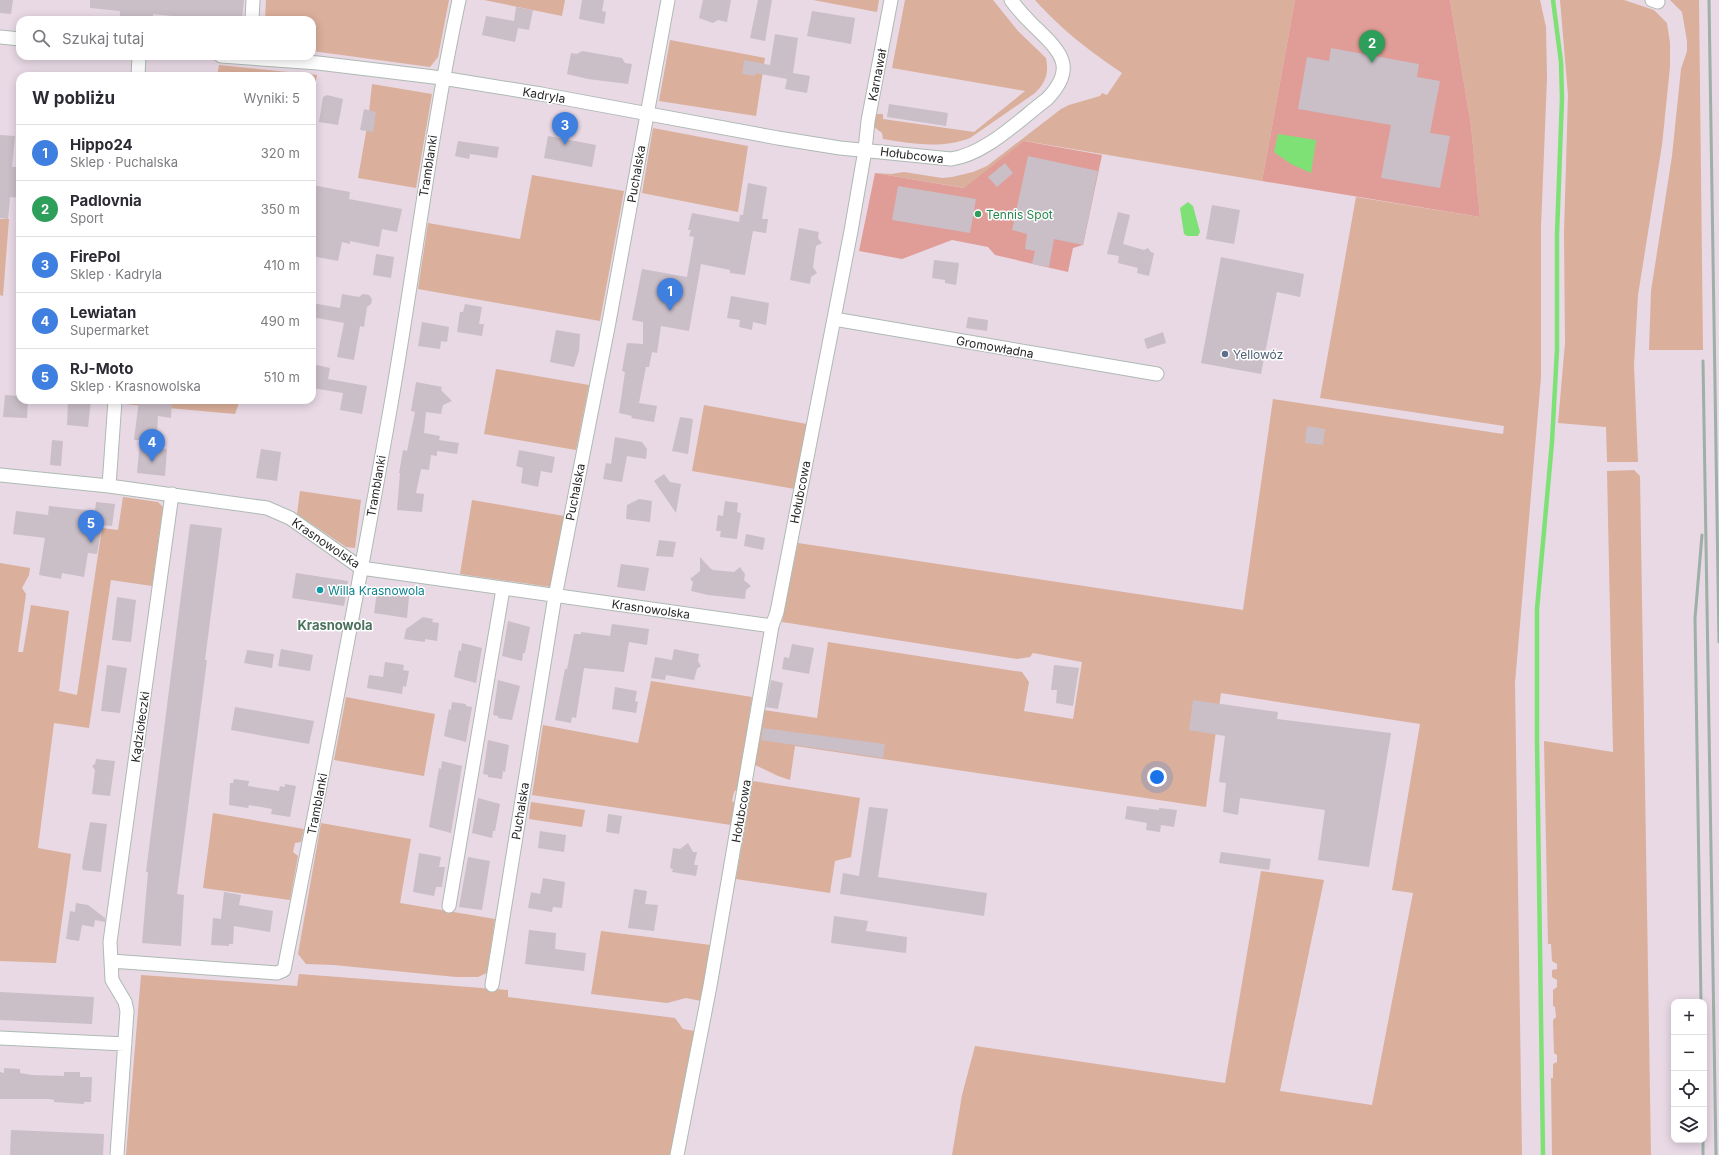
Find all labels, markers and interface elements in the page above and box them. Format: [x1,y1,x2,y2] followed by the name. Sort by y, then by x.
[16,16,316,60] search box
[30,27,52,49] icon: search
[62,29,144,48] text: Szukaj tutaj
[1359,30,1385,63] pin: 2
[865,48,889,102] street label: Karnawał
[521,84,567,106] street label: Kadryla
[32,88,115,108] text: W pobliżu
[243,90,300,106] text: Wyniki: 5
[552,112,578,145] pin: 3
[416,134,440,198] street label: Tramblanki
[70,135,133,154] text: Hippo24
[624,144,648,204] street label: Puchalska
[879,144,945,166] street label: Hołubcowa
[42,145,48,161] text: 1
[261,145,300,161] text: 320 m
[70,154,178,170] text: Sklep · Puchalska
[70,191,142,210] text: Padlovnia
[41,201,49,217] text: 2
[261,201,300,217] text: 350 m
[986,207,1053,222] place label: Tennis Spot
[973,209,983,219] marker: Tennis Spot
[70,210,103,226] text: Sport
[70,247,120,266] text: FirePol
[41,257,49,273] text: 3
[263,257,300,273] text: 410 m
[70,266,162,282] text: Sklep · Kadryla
[657,278,683,311] pin: 1
[70,303,136,322] text: Lewiatan
[41,313,49,329] text: 4
[260,313,300,329] text: 490 m
[70,322,149,338] text: Supermarket
[955,333,1035,361] street label: Gromowładna
[1233,347,1283,362] place label: Yellowóz
[1220,349,1230,359] marker: Yellowóz
[70,359,133,378] text: RJ-Moto
[41,369,49,385] text: 5
[264,369,300,385] text: 510 m
[70,378,201,394] text: Sklep · Krasnowolska
[139,429,165,462] pin: 4
[363,454,389,518] street label: Tramblanki
[787,459,813,525] street label: Hołubcowa
[562,462,588,522] street label: Puchalska
[78,510,104,543] pin: 5
[289,515,363,571] street label: Krasnowolska
[328,583,425,598] place label: Willa Krasnowola
[315,585,325,595] marker: Willa Krasnowola
[611,596,691,622] street label: Krasnowolska
[297,617,373,633] district label: Krasnowola
[128,690,152,763] street label: Kądziołeczki
[1147,767,1167,787] your location
[304,772,330,836] street label: Tramblanki
[728,778,754,844] street label: Hołubcowa
[508,781,532,841] street label: Puchalska
[1671,999,1707,1143] map controls
[1671,999,1707,1035] button: +
[1671,1035,1707,1071] button: −
[1671,1071,1707,1107] button: locate
[1671,1107,1707,1143] button: layers

